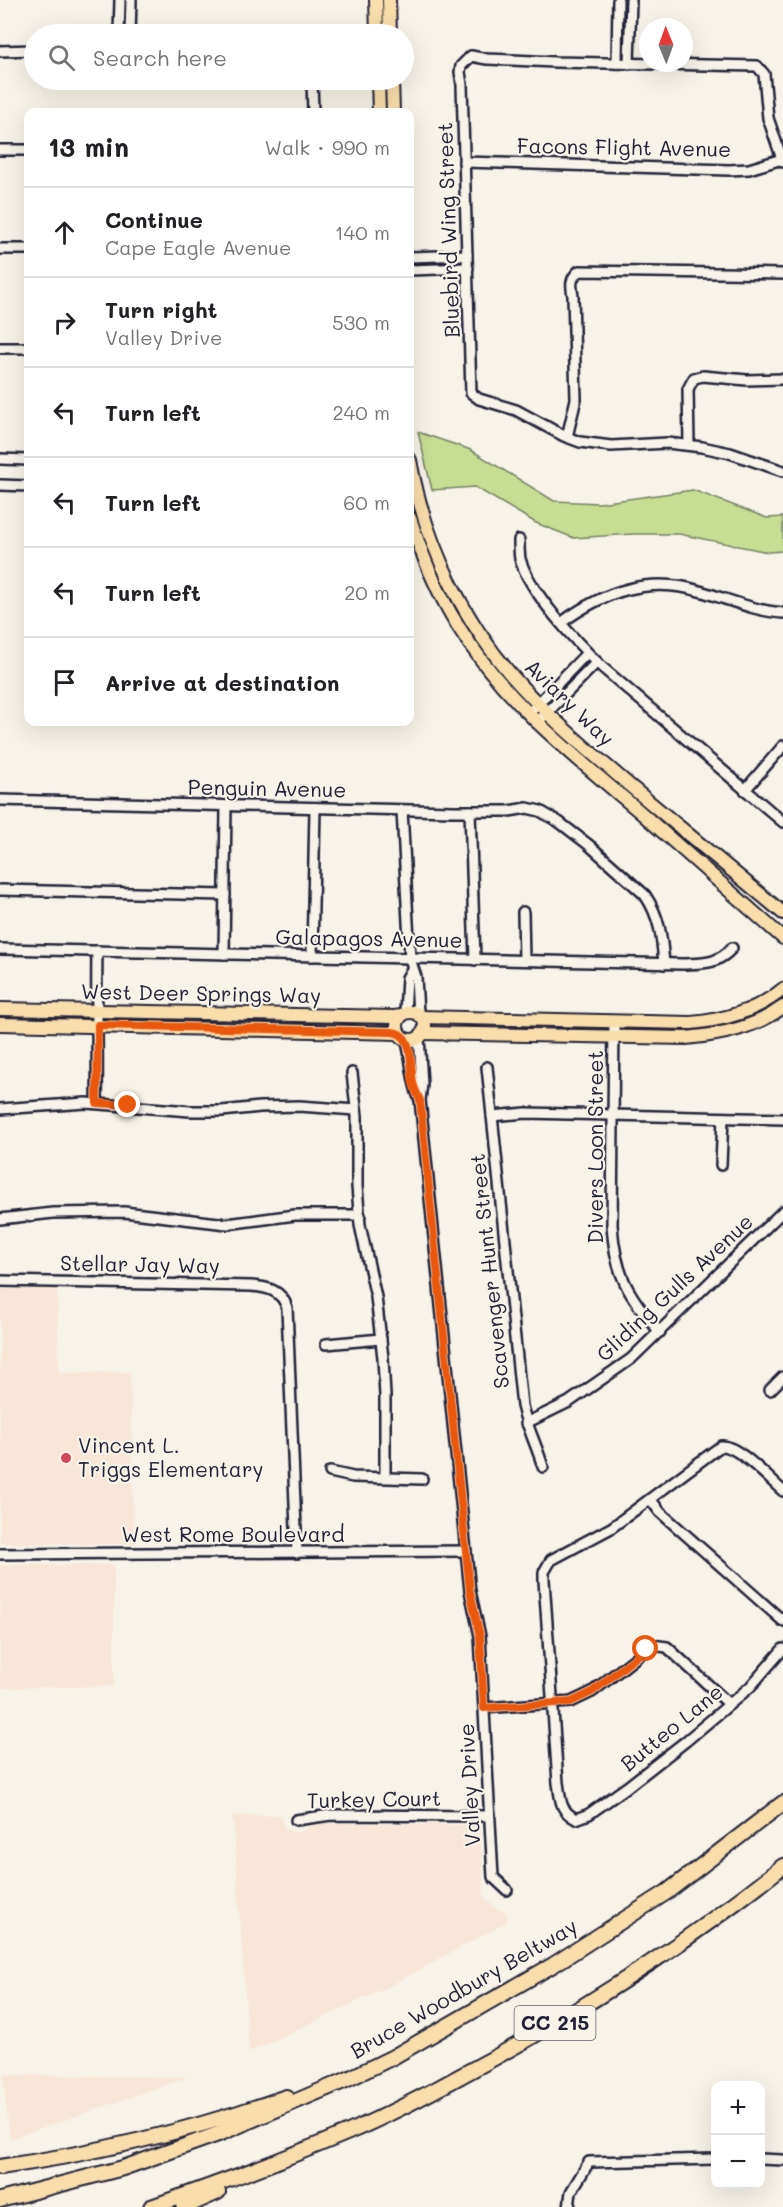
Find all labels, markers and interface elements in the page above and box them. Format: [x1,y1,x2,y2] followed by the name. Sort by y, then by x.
[639,18,693,72] north arrow
[24,24,414,90] search box
[45,41,78,74] icon: search
[93,43,227,72] text: Search here
[430,122,465,338] street label: Bluebird Wing Street
[48,130,129,164] text: 13 min
[517,131,731,162] street label: Facons Flight Avenue
[265,134,390,160] text: Walk · 990 m
[105,205,203,234] text: Continue
[48,216,81,249] icon: ahead
[335,219,390,245] text: 140 m
[105,234,291,260] text: Cape Eagle Avenue
[105,295,217,324] text: Turn right
[48,306,81,339] icon: right
[332,309,390,335] text: 530 m
[105,324,222,350] text: Valley Drive
[48,396,81,429] icon: left
[105,398,201,427] text: Turn left
[332,399,390,425] text: 240 m
[48,486,81,519] icon: left
[105,488,201,517] text: Turn left
[343,489,390,515] text: 60 m
[48,576,81,609] icon: left
[105,578,201,607] text: Turn left
[344,579,390,605] text: 20 m
[520,653,620,751] street label: Aviary Way
[48,666,81,699] icon: arrive
[105,668,340,697] text: Arrive at destination
[188,773,347,802] street label: Penguin Avenue
[275,922,463,953] street label: Galapagos Avenue
[81,977,321,1008] street label: West Deer Springs Way
[581,1050,608,1244] street label: Divers Loon Street
[114,1091,140,1117] route end
[463,1152,514,1390] street label: Scavenger Hunt Street
[590,1207,758,1367] street label: Gliding Gulls Avenue
[60,1249,220,1278] street label: Stellar Jay Way
[78,1431,263,1482] place label: Vincent L. Triggs Elementary
[59,1451,73,1465] marker: Vincent L. Triggs Elementary
[121,1520,345,1547] street label: West Rome Boulevard
[632,1635,658,1661] route start
[614,1677,728,1776] street label: Butteo Lane
[452,1723,485,1847] street label: Valley Drive
[307,1784,441,1813] street label: Turkey Court
[345,1912,582,2064] street label: Bruce Woodbury Beltway
[514,2006,596,2040] road number: CC 215
[711,2081,765,2189] map controls
[711,2081,765,2135] button: +
[711,2135,765,2189] button: −

